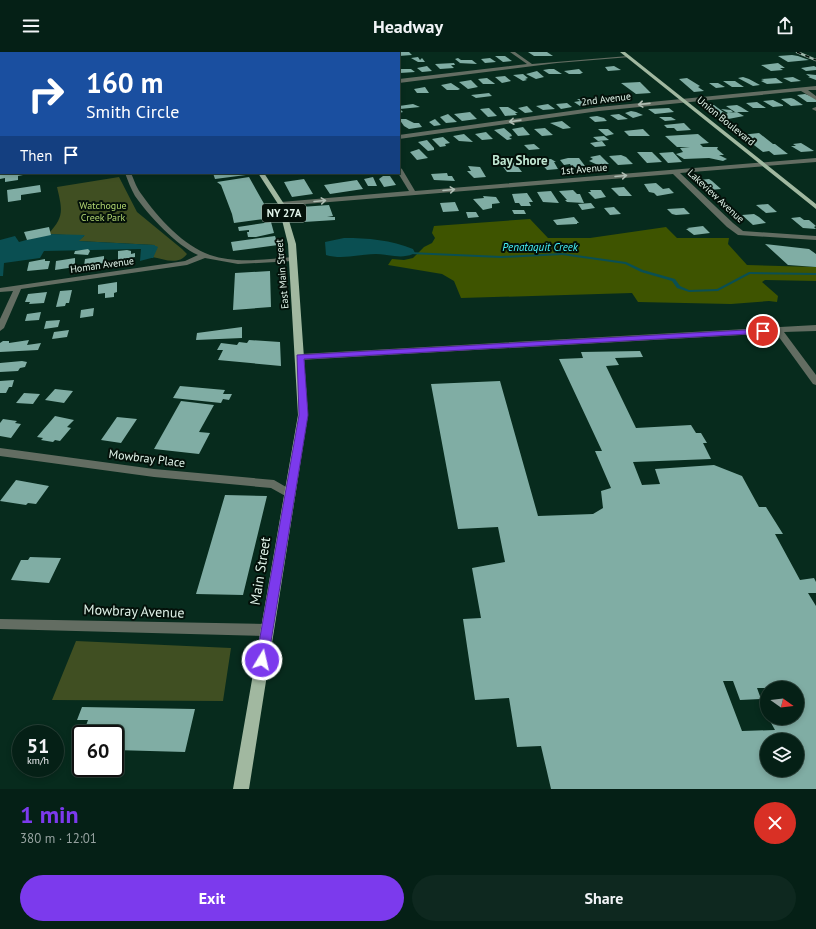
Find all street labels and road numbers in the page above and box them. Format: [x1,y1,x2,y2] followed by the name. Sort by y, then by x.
[580,90,632,108] street label: 2nd Avenue
[694,94,758,148] street label: Union Boulevard
[560,160,608,178] street label: 1st Avenue
[685,166,747,226] street label: Lakeview Avenue
[262,204,306,222] road number: NY 27A
[272,238,292,309] street label: East Main Street
[69,254,135,276] street label: Homan Avenue
[108,446,186,470] street label: Mowbray Place
[246,535,274,606] street label: Main Street
[83,600,185,622] street label: Mowbray Avenue

